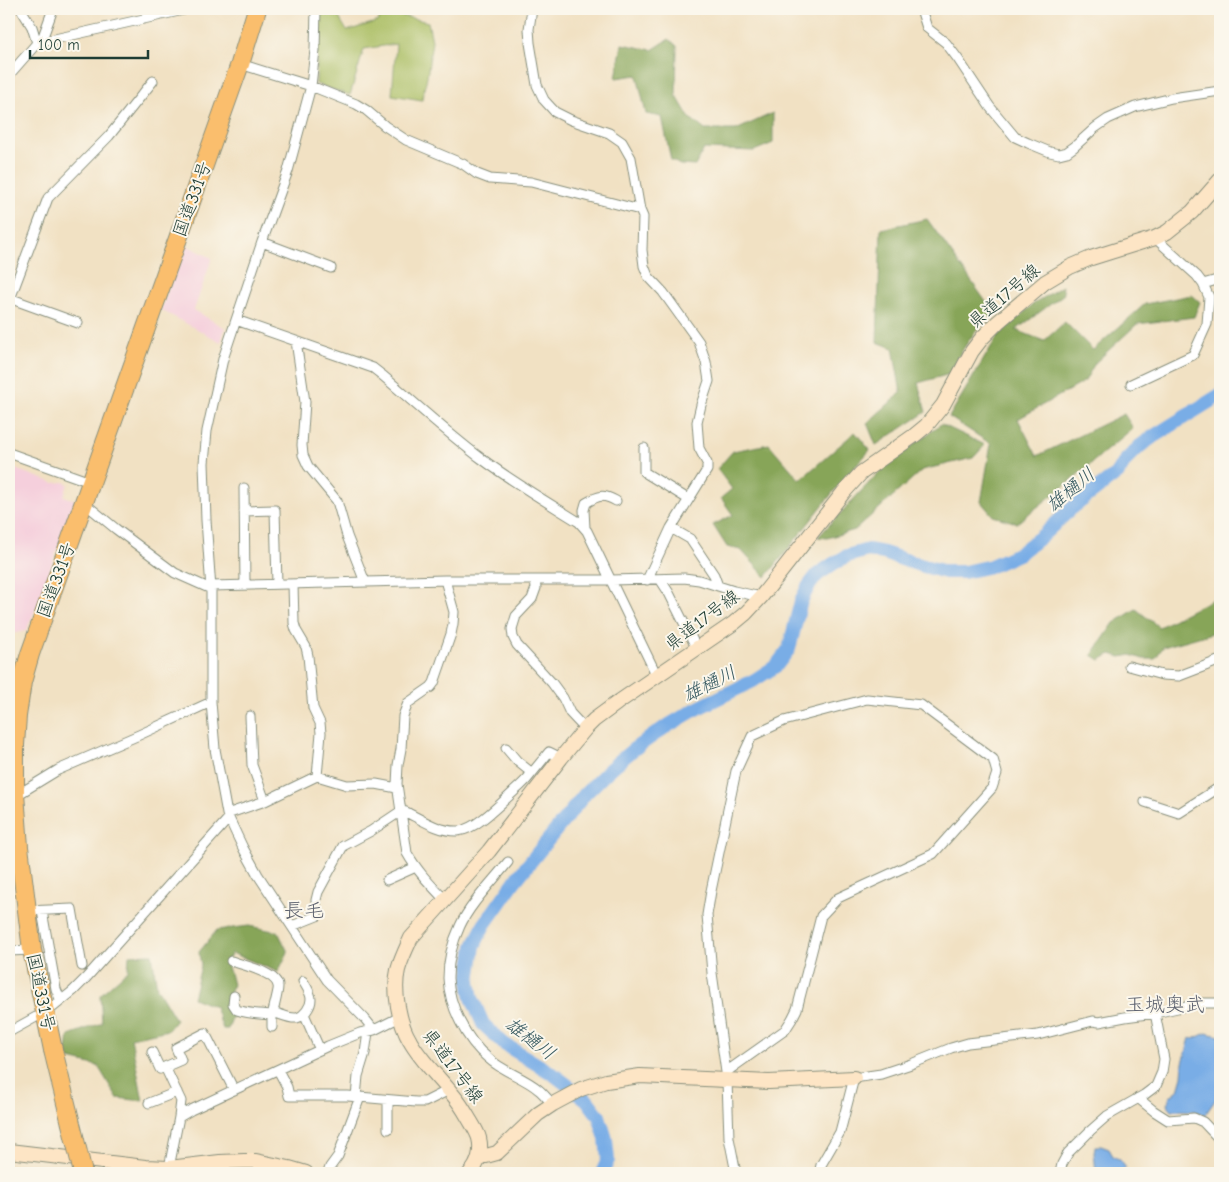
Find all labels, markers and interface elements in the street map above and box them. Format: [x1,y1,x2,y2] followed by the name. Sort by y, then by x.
[30,28,148,60] scale bar
[38,36,80,54] text: 100 m
[169,158,216,240] street label: 国道331号
[964,260,1044,333] street label: 県道17号線
[1042,463,1100,517] water label: 雄樋川
[33,539,80,621] street label: 国道331号
[661,586,744,655] street label: 県道17号線
[679,661,740,707] water label: 雄樋川
[284,899,324,922] district label: 長毛
[22,951,59,1033] street label: 国道331号
[1125,993,1205,1016] district label: 玉城奥武
[501,1013,560,1065] water label: 雄樋川
[418,1025,487,1108] street label: 県道17号線

